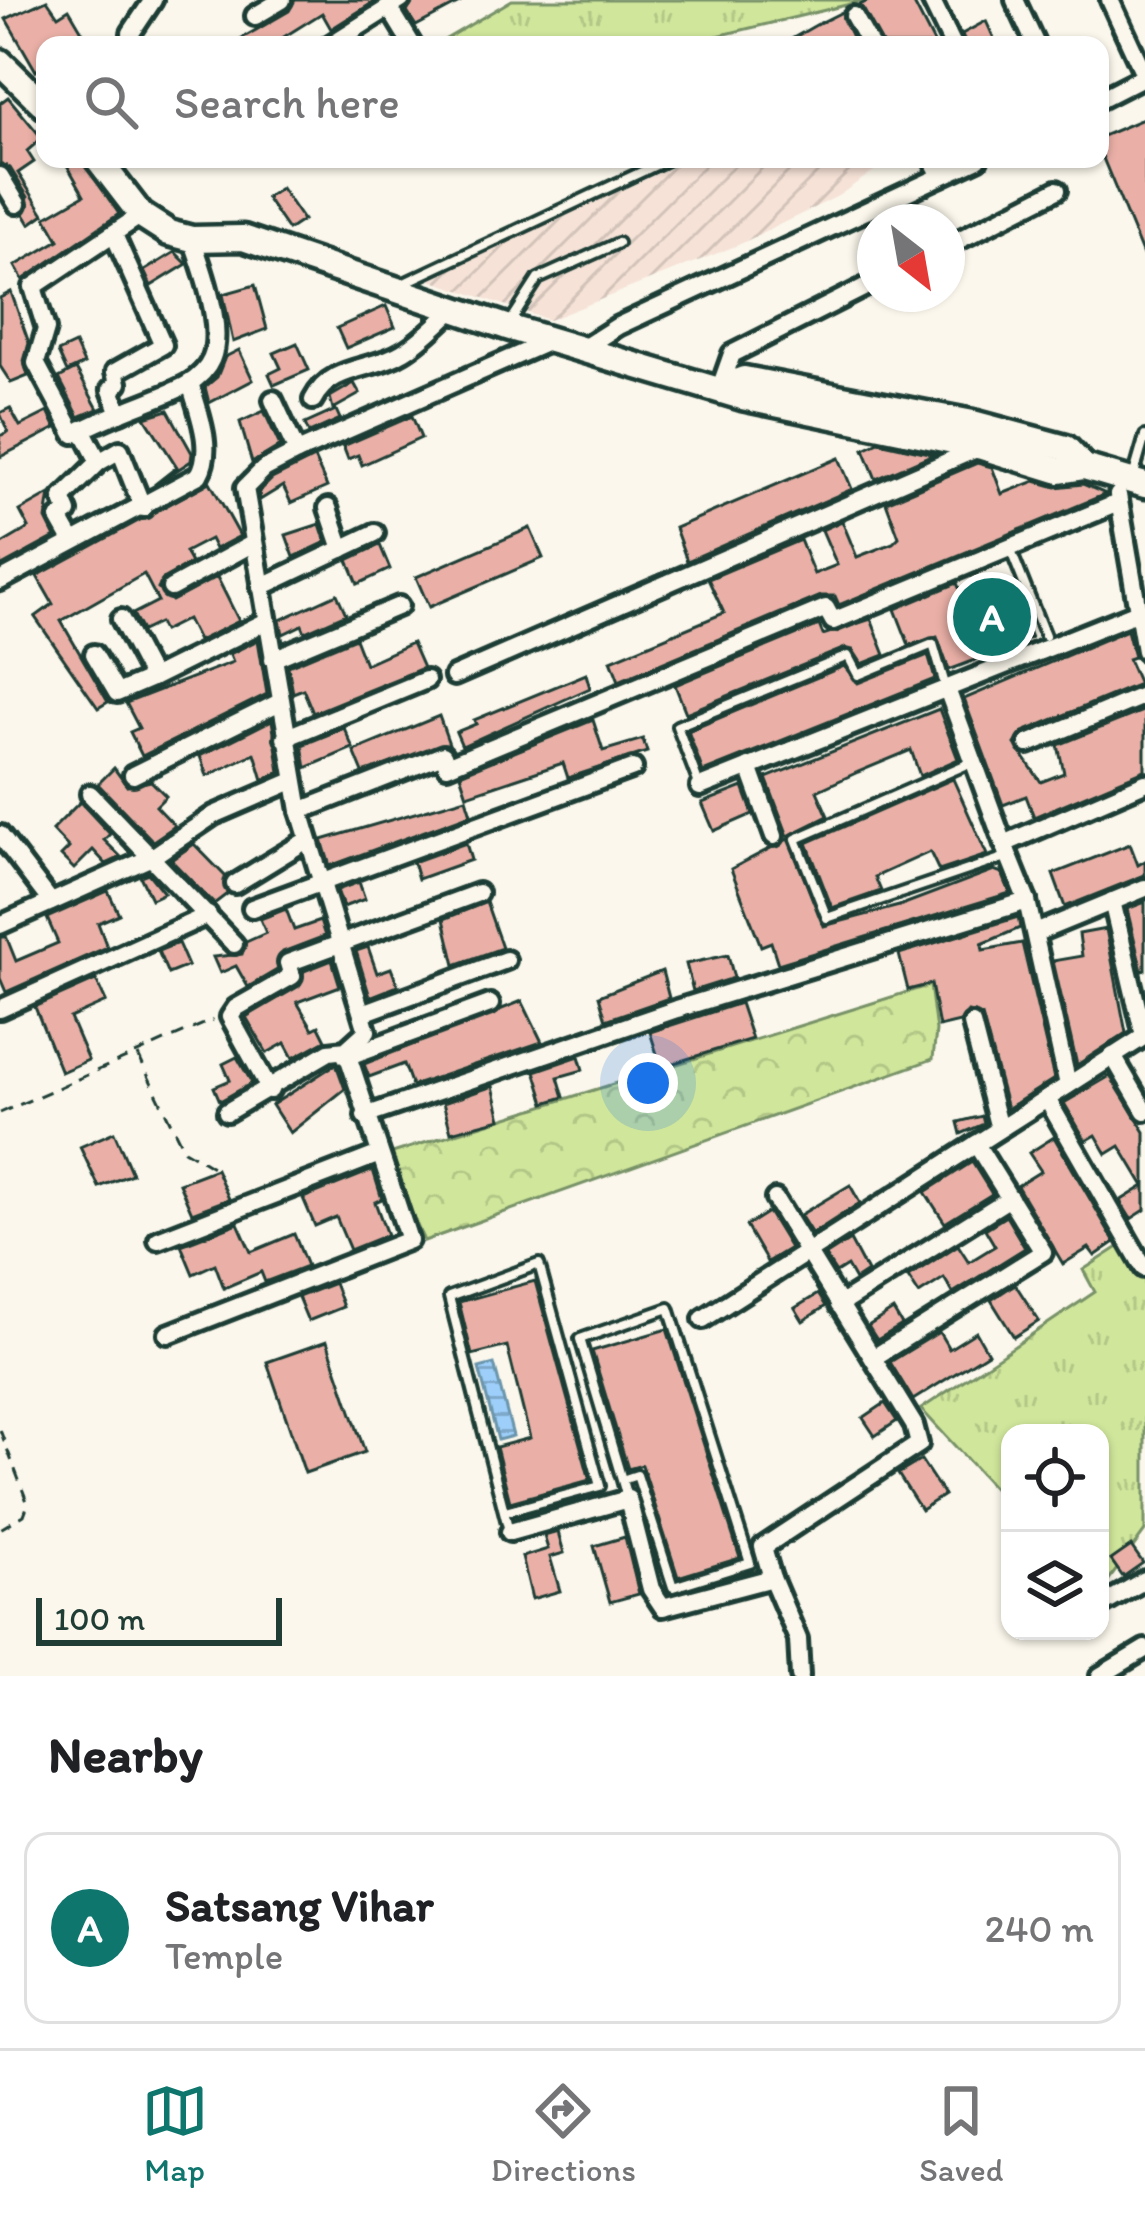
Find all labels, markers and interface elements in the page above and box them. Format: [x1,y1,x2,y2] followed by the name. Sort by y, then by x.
[36,36,1109,168] search box
[78,69,144,135] icon: search
[174,75,400,129] text: Search here
[857,204,965,312] north arrow
[953,572,1031,662] pin: A
[618,1053,678,1113] your location
[1001,1424,1109,1640] map controls
[1001,1424,1109,1532] button: locate
[1001,1532,1109,1640] button: layers
[36,1592,282,1645] scale bar
[54,1599,145,1638] text: 100 m
[48,1724,203,1785] text: Nearby
[165,1878,434,1932] text: Satsang Vihar
[78,1905,102,1952] text: A
[984,1905,1094,1952] text: 240 m
[165,1932,283,1979] text: Temple
[142,2078,208,2189] tab: Map
[491,2078,636,2189] tab: Directions
[919,2078,1003,2189] tab: Saved

